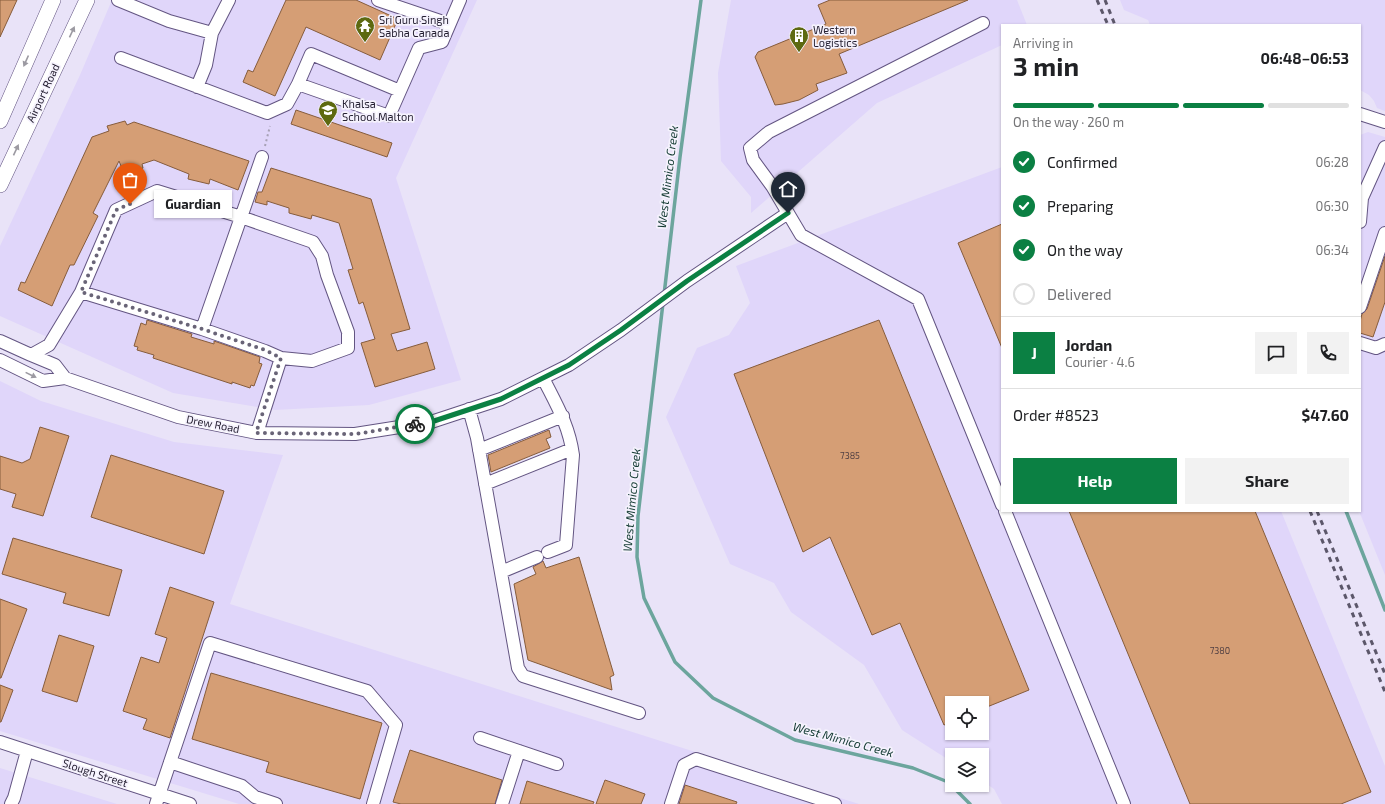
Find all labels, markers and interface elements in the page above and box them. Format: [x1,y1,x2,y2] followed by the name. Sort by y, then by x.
[379,13,449,39] place label: Sri Guru Singh Sabha Canada
[354,15,376,43] temple icon: Sri Guru Singh Sabha Canada
[813,23,858,49] place label: Western Logistics
[788,25,810,53] building icon: Western Logistics
[69,27,75,38] one-way arrow
[1013,35,1073,51] text: Arriving in
[1261,49,1349,67] text: 06:48–06:53
[1013,50,1079,81] text: 3 min
[23,56,29,68] one-way arrow
[23,61,62,124] street label: Airport Road
[342,97,414,123] place label: Khalsa School Malton
[317,99,339,127] school or university icon: Khalsa School Malton
[1013,114,1124,130] text: On the way · 260 m
[654,125,680,229] water label: West Mimico Creek
[13,144,20,156] one-way arrow
[1013,151,1035,173] icon: check
[1047,153,1118,171] text: Confirmed
[1315,154,1349,170] text: 06:28
[113,163,147,204] pin
[119,169,141,191] icon: bag
[771,172,805,213] pin
[777,178,799,200] icon: home
[154,190,232,218] callout: Guardian
[1013,195,1035,217] icon: check
[165,196,221,212] text: Guardian
[1047,197,1113,215] text: Preparing
[1316,198,1349,214] text: 06:30
[1013,239,1035,261] icon: check
[1047,241,1123,259] text: On the way
[1315,242,1349,258] text: 06:34
[1047,285,1112,303] text: Delivered
[1255,332,1297,374] button: chat
[1307,332,1349,374] button: phone
[1065,336,1112,354] text: Jordan
[1031,344,1037,362] text: J
[1065,354,1135,370] text: Courier · 4.6
[26,372,37,378] one-way arrow
[395,404,435,444] courier
[1013,406,1099,424] text: Order #8523
[1301,406,1349,424] text: $47.60
[185,412,241,435] street label: Drew Road
[404,413,426,435] icon: bike
[620,448,642,552] water label: West Mimico Creek
[840,450,860,461] house number: 7385
[1013,458,1177,504] button: Help
[1185,458,1349,504] button: Share
[1210,645,1230,656] house number: 7380
[945,696,989,792] map controls
[945,696,989,740] button: locate
[791,719,895,759] water label: West Mimico Creek
[945,748,989,792] button: layers
[61,756,129,789] street label: Slough Street

